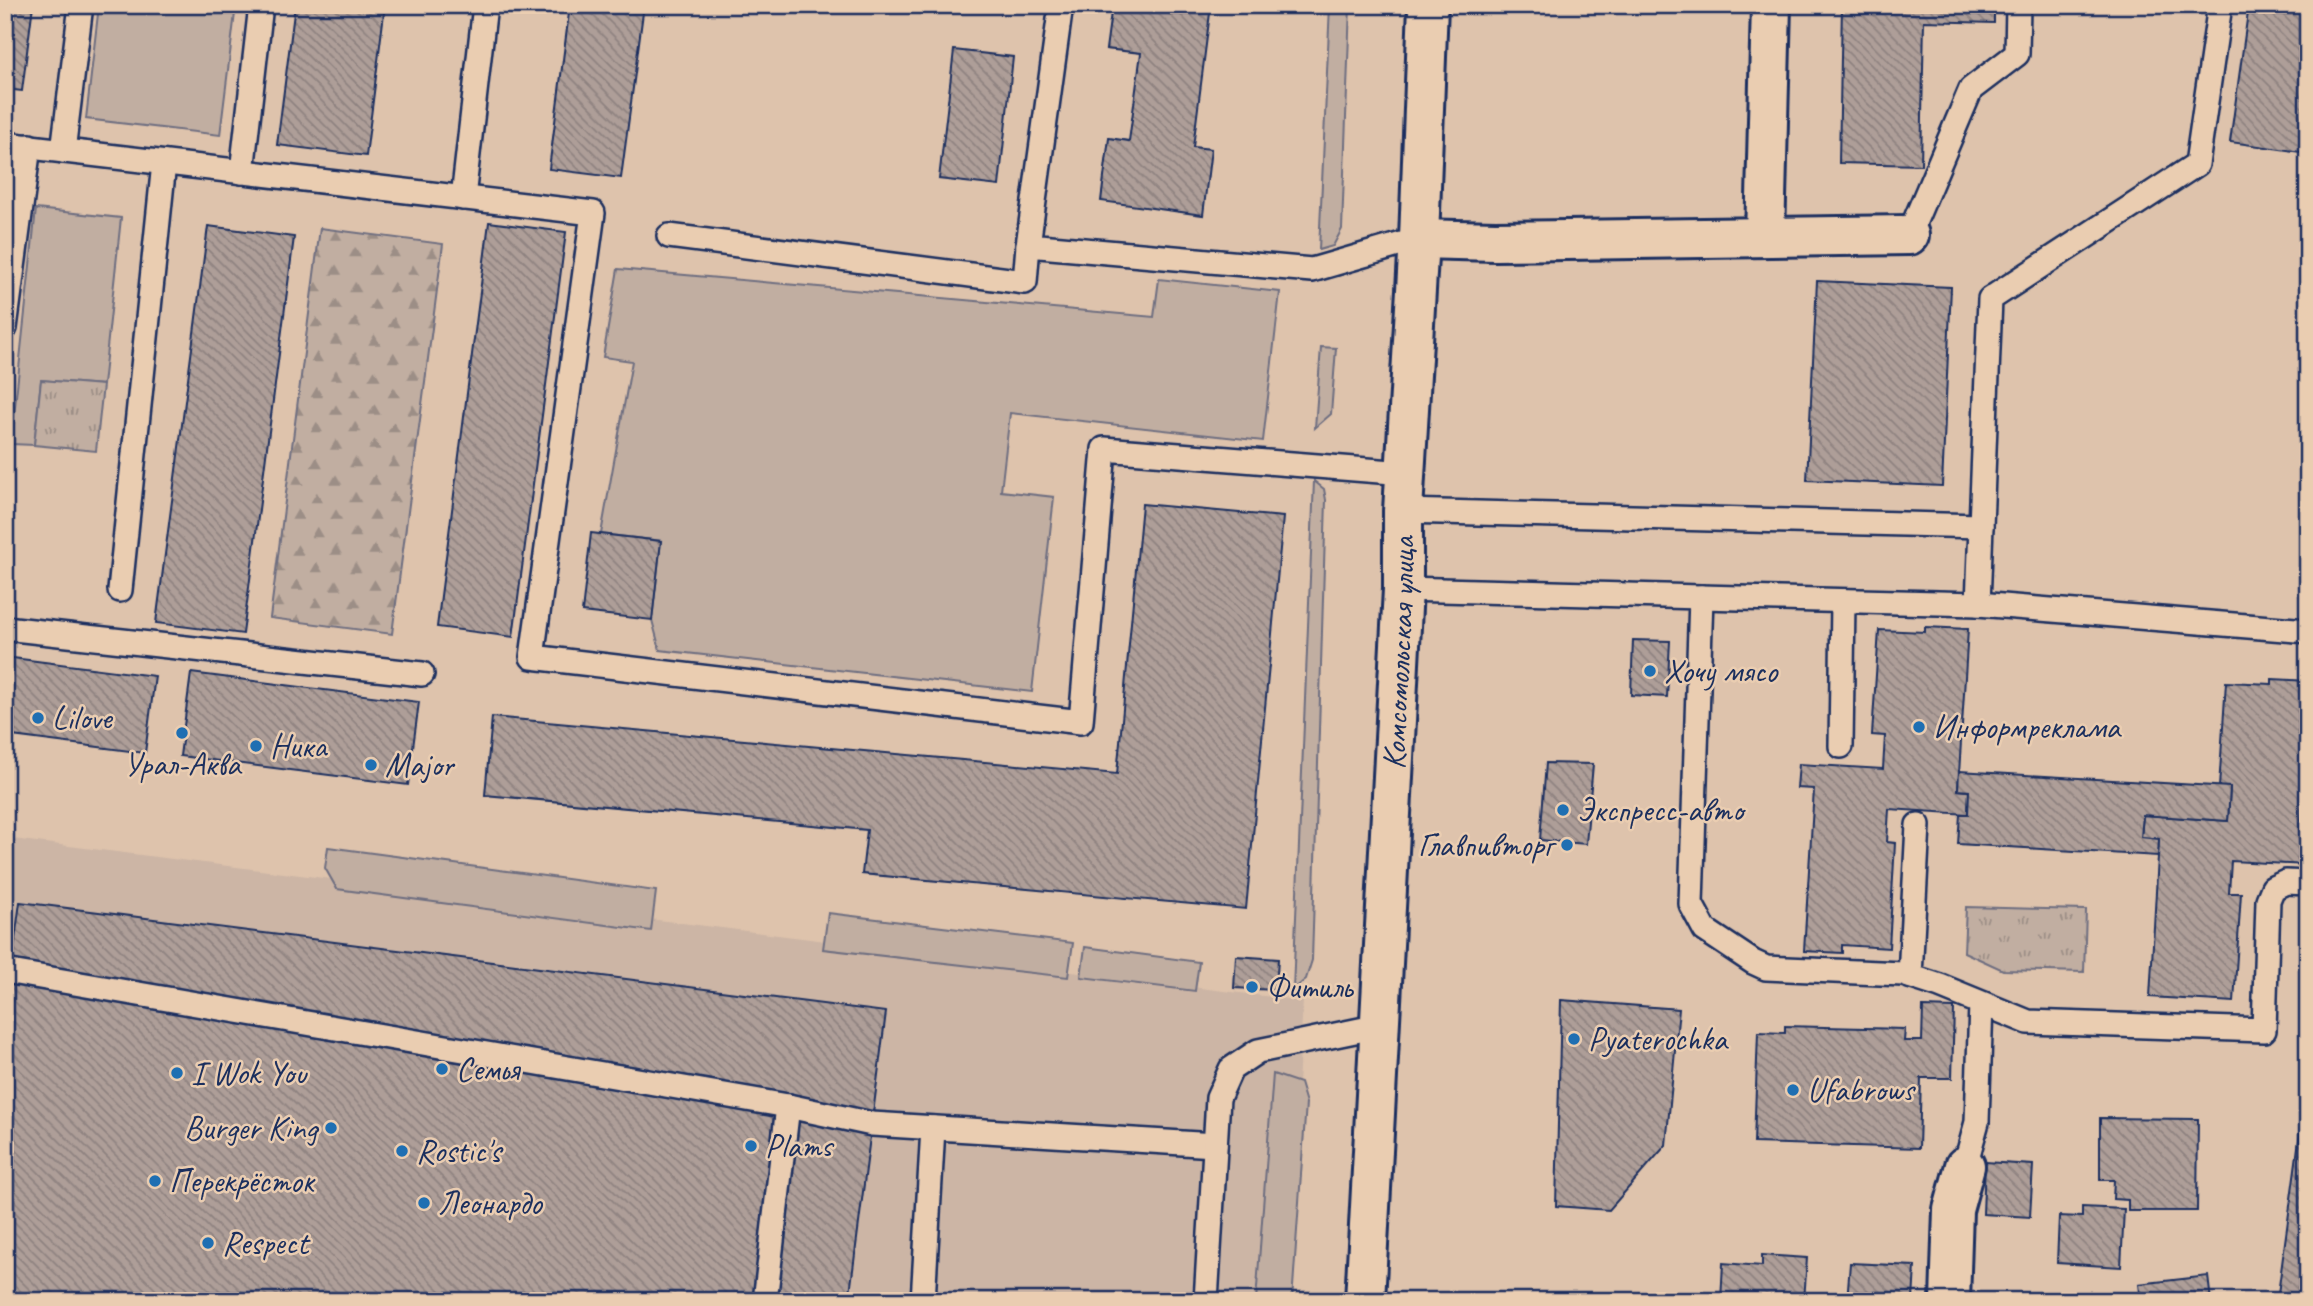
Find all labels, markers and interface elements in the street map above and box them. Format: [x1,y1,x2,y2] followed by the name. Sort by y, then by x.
[1372,535,1424,770] street label: Комсомольская улица
[1664,650,1780,692] place label: Хочу мясо
[1642,663,1658,679] marker: Хочу мясо
[52,697,114,739] place label: Lilove
[1933,706,2122,748] place label: Информреклама
[30,710,46,726] marker: Lilove
[1911,719,1927,735] marker: Информреклама
[174,725,190,741] marker: Урал-Аква
[270,725,328,767] place label: Ника
[248,738,264,754] marker: Ника
[124,743,243,785] place label: Урал-Аква
[385,744,456,786] place label: Major
[363,757,379,773] marker: Major
[1577,789,1746,831] place label: Экспресс-авто
[1555,802,1571,818] marker: Экспресс-авто
[1418,824,1558,866] place label: Главпивторг
[1559,837,1575,853] marker: Главпивторг
[1266,966,1354,1008] place label: Фитиль
[1244,979,1260,995] marker: Фитиль
[1588,1018,1730,1060] place label: Pyaterochka
[1566,1031,1582,1047] marker: Pyaterochka
[456,1048,522,1090] place label: Семья
[191,1052,308,1094] place label: I Wok You
[434,1061,450,1077] marker: Семья
[169,1065,185,1081] marker: I Wok You
[1807,1069,1917,1111] place label: Ufabrows
[1785,1082,1801,1098] marker: Ufabrows
[184,1107,319,1149] place label: Burger King
[323,1120,339,1136] marker: Burger King
[765,1125,835,1167] place label: Plams
[416,1130,504,1172] place label: Rostic's
[743,1138,759,1154] marker: Plams
[394,1143,410,1159] marker: Rostic's
[169,1160,316,1202] place label: Перекрёсток
[147,1173,163,1189] marker: Перекрёсток
[438,1182,544,1224] place label: Леонардо
[416,1195,432,1211] marker: Леонардо
[222,1222,311,1264] place label: Respect
[200,1235,216,1251] marker: Respect

